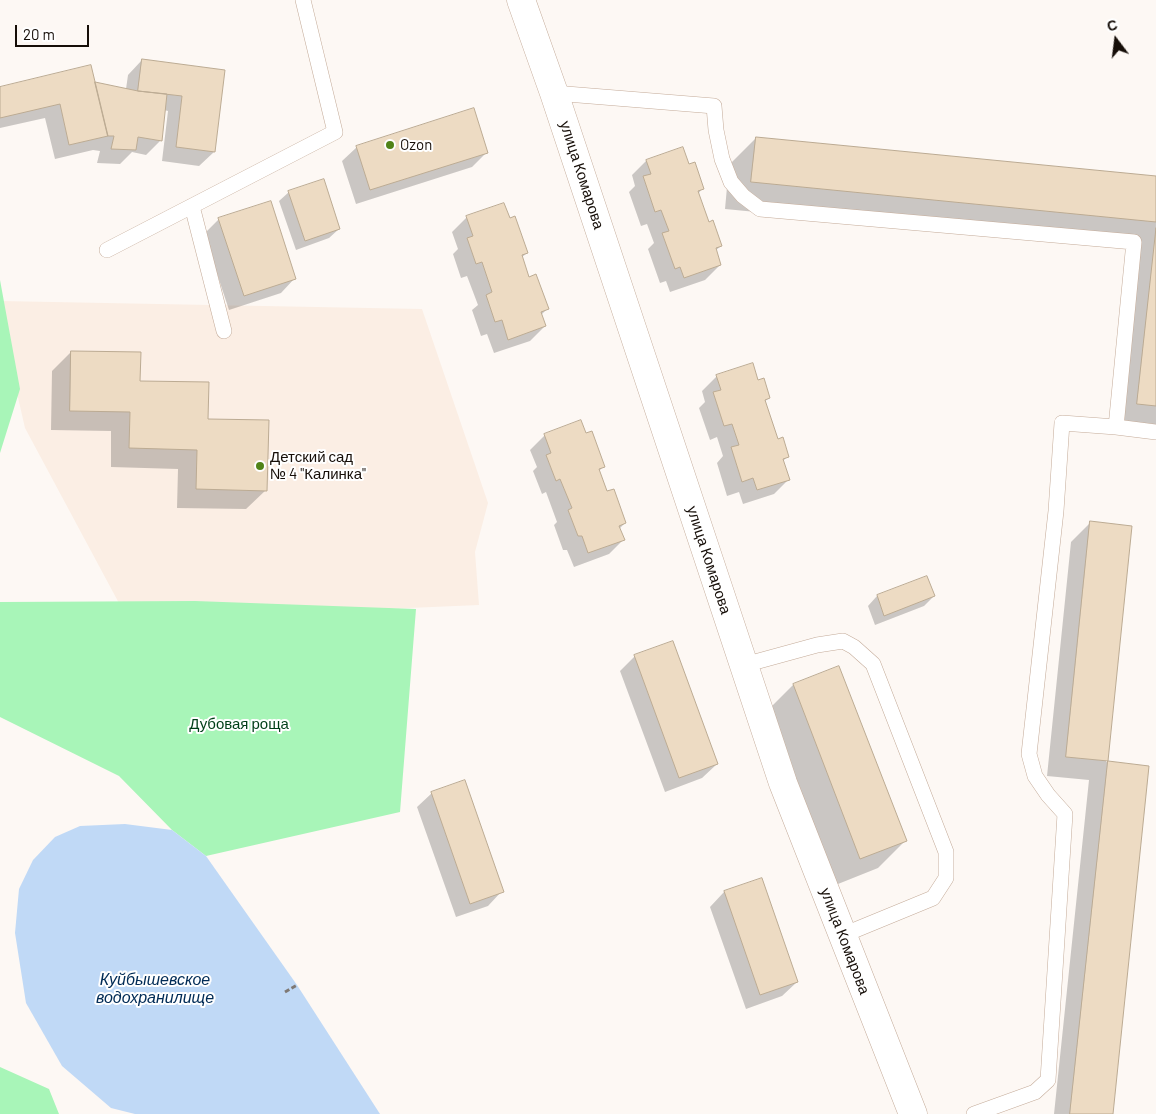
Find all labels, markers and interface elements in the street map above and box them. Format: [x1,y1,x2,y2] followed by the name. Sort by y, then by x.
[18,15,91,47] scale bar
[1091,15,1141,65] north arrow
[1105,16,1119,35] text: С
[23,25,55,43] text: 20 m
[556,119,608,231] street label: улица Комарова
[400,136,432,154] place label: Ozon
[384,139,396,151] marker: Ozon
[270,448,366,483] place label: Детский сад № 4 "Калинка"
[254,460,266,472] marker: Детский сад № 4 "Калинка"
[683,504,735,616] street label: улица Комарова
[189,715,289,733] park label: Дубовая роща
[816,885,874,997] street label: улица Комарова
[96,970,214,1008] water label: Куйбышевское водохранилище

